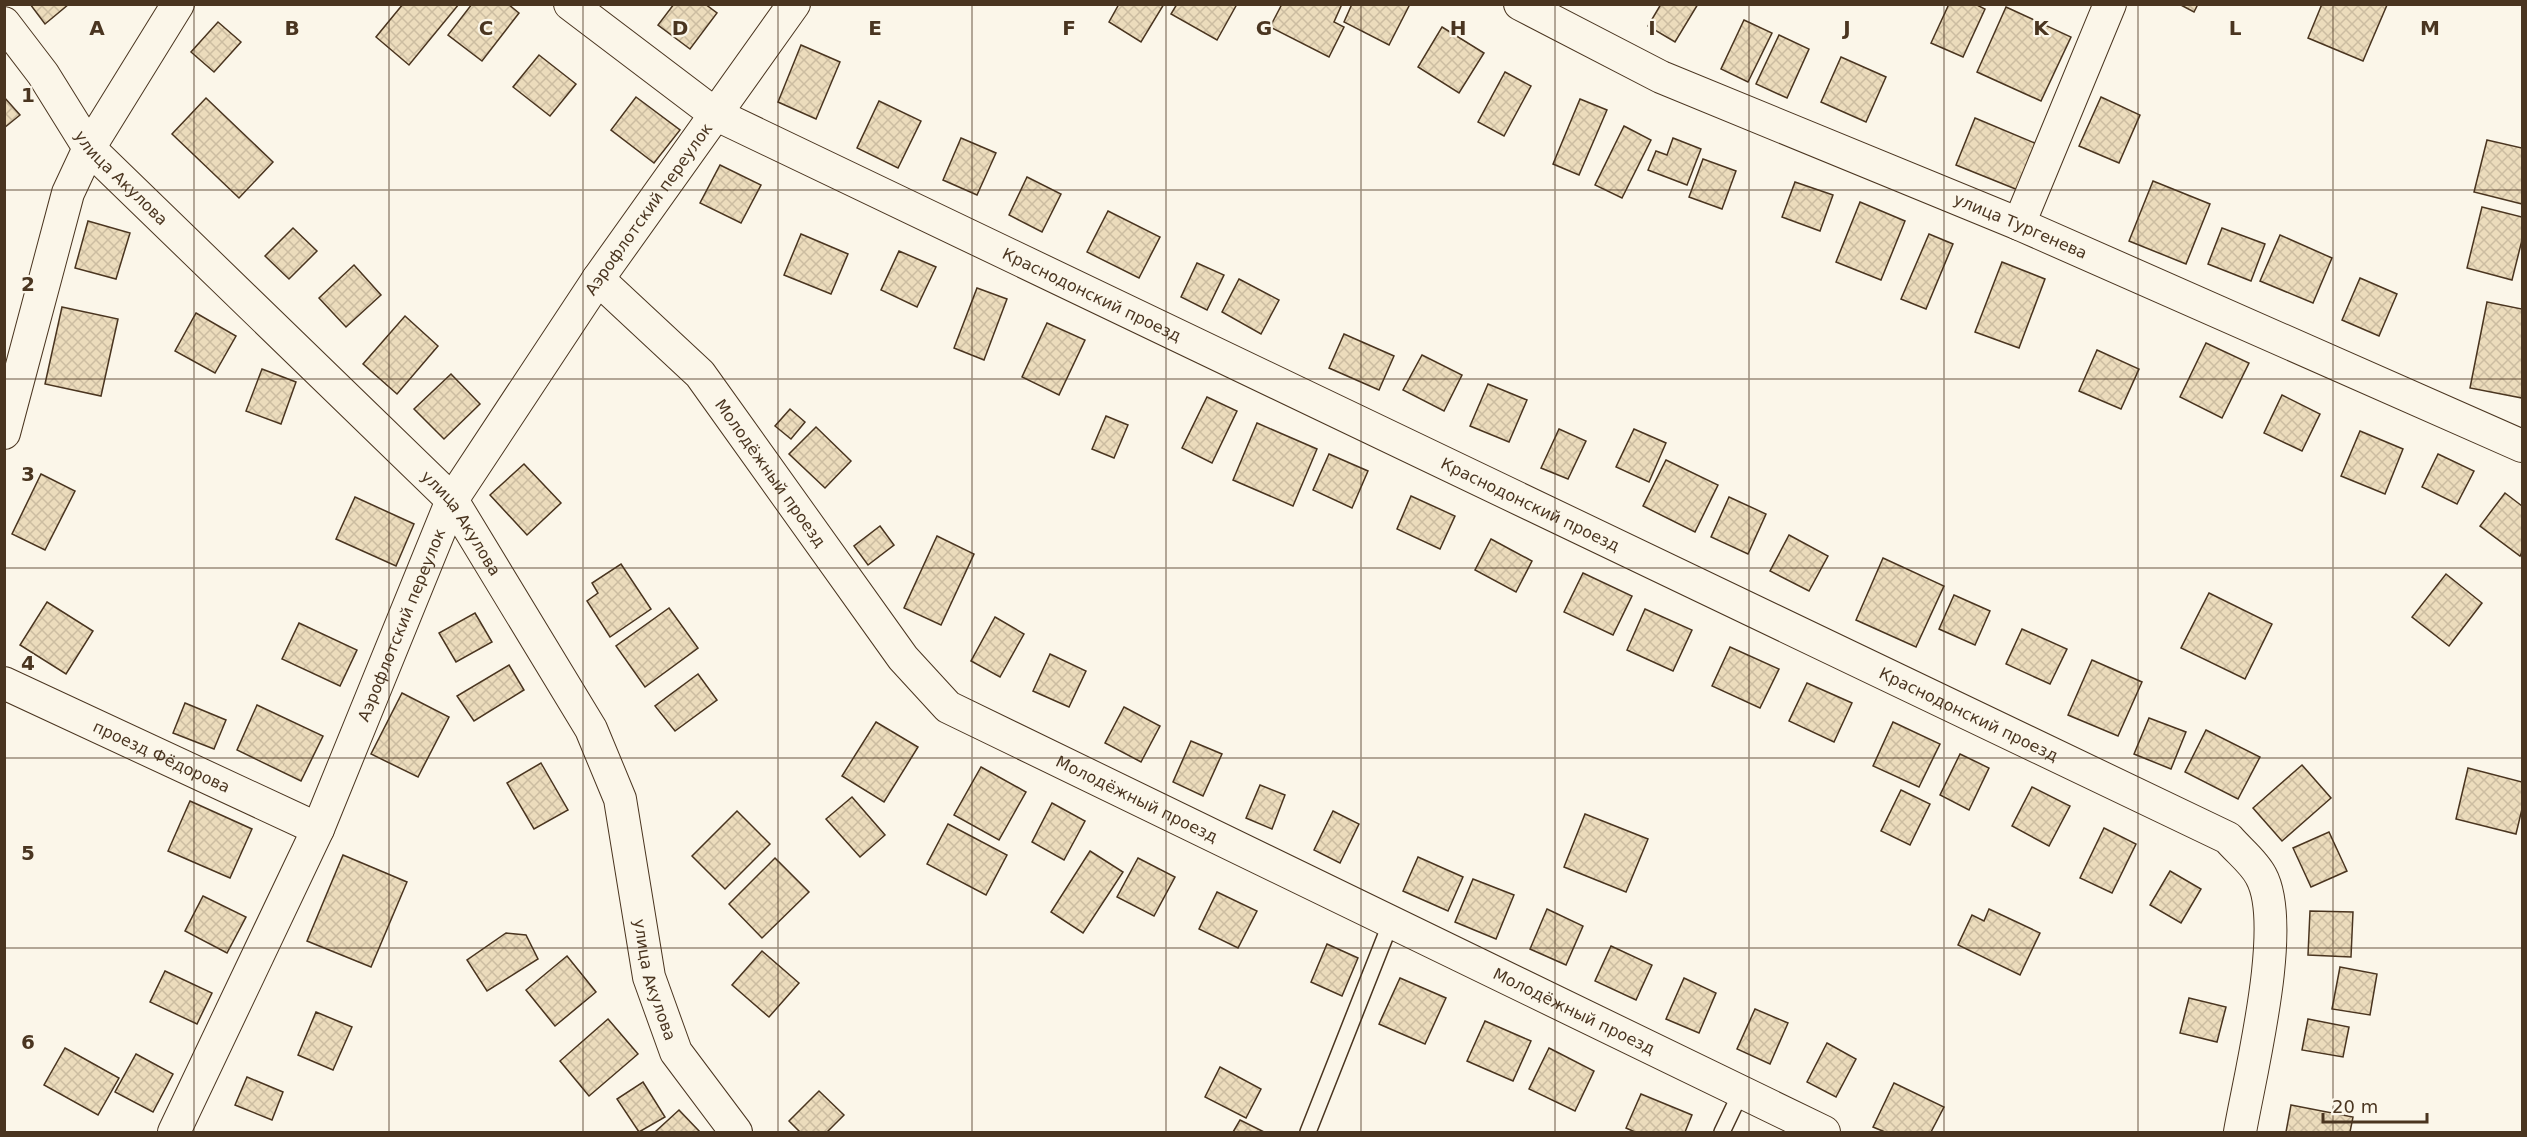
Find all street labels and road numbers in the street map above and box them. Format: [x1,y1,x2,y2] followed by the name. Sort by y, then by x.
[581,119,716,298] street label: Аэрофлотский переулок
[71,127,172,229] street label: улица Акулова
[1951,189,2090,262] street label: улица Тургенева
[1000,244,1185,345] street label: Краснодонский проезд
[711,395,830,551] street label: Молодёжный проезд
[1438,453,1623,555] street label: Краснодонский проезд
[418,466,505,579] street label: улица Акулова
[353,525,449,724] street label: Аэрофлотский переулок
[1876,663,2061,765] street label: Краснодонский проезд
[90,716,233,796] street label: проезд Фёдорова
[1053,751,1221,846] street label: Молодёжный проезд
[630,918,681,1043] street label: улица Акулова
[1490,964,1658,1058] street label: Молодёжный проезд

